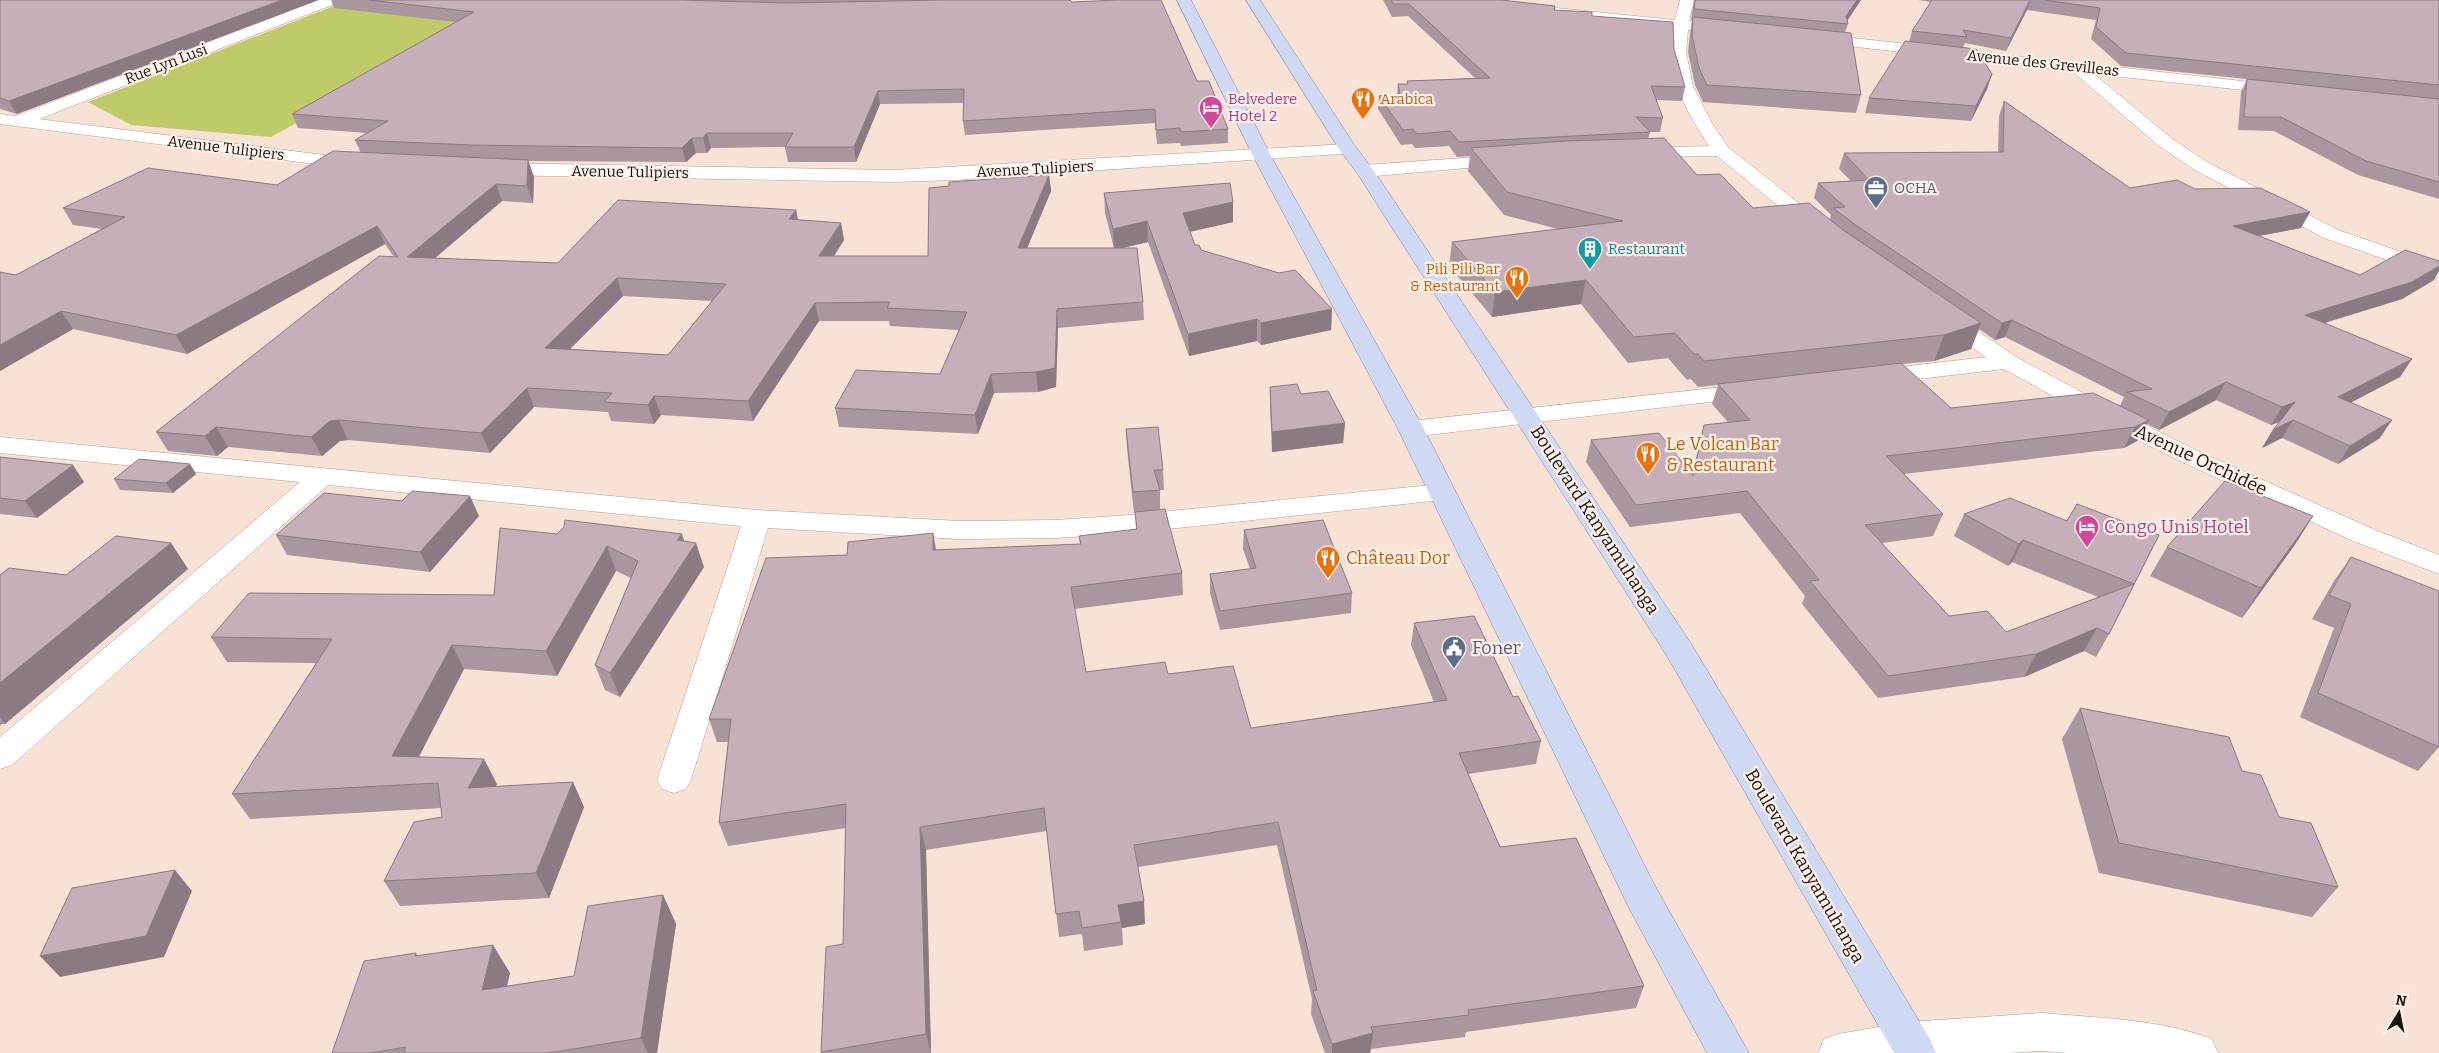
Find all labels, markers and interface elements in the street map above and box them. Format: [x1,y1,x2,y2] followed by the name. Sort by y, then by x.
[122,40,210,88] street label: Rue Lyn Lusi
[1966,46,2120,80] street label: Avenue des Grevilleas
[1350,86,1376,120] restaurant icon: Arabica
[1228,90,1297,125] place label: Belvedere Hotel 2
[1380,90,1433,108] place label: Arabica
[1198,95,1224,129] hotel icon: Belvedere Hotel 2
[167,132,285,164] street label: Avenue Tulipiers
[976,157,1094,181] street label: Avenue Tulipiers
[571,162,689,182] street label: Avenue Tulipiers
[1863,175,1889,209] office icon: OCHA
[1894,179,1937,197] place label: OCHA
[1577,236,1603,270] building icon: Restaurant
[1608,240,1686,258] place label: Restaurant
[1410,260,1501,295] place label: Pili Pili Bar & Restaurant
[1504,265,1530,299] restaurant icon: Pili Pili Bar & Restaurant
[2131,420,2271,500] street label: Avenue Orchidée
[1526,422,1664,619] street label: Boulevard Kanyamuhanga
[1666,433,1779,476] place label: Le Volcan Bar & Restaurant
[1635,441,1661,475] restaurant icon: Le Volcan Bar & Restaurant
[2074,514,2100,548] hotel icon: Congo Unis Hotel
[2104,516,2249,538] place label: Congo Unis Hotel
[1315,545,1341,579] restaurant icon: Château Dor
[1346,547,1450,569] place label: Château Dor
[1441,635,1467,669] public building icon: Foner
[1472,637,1521,659] place label: Foner
[1740,765,1870,967] street label: Boulevard Kanyamuhanga
[2374,988,2424,1038] north arrow
[2394,991,2408,1010] text: N

